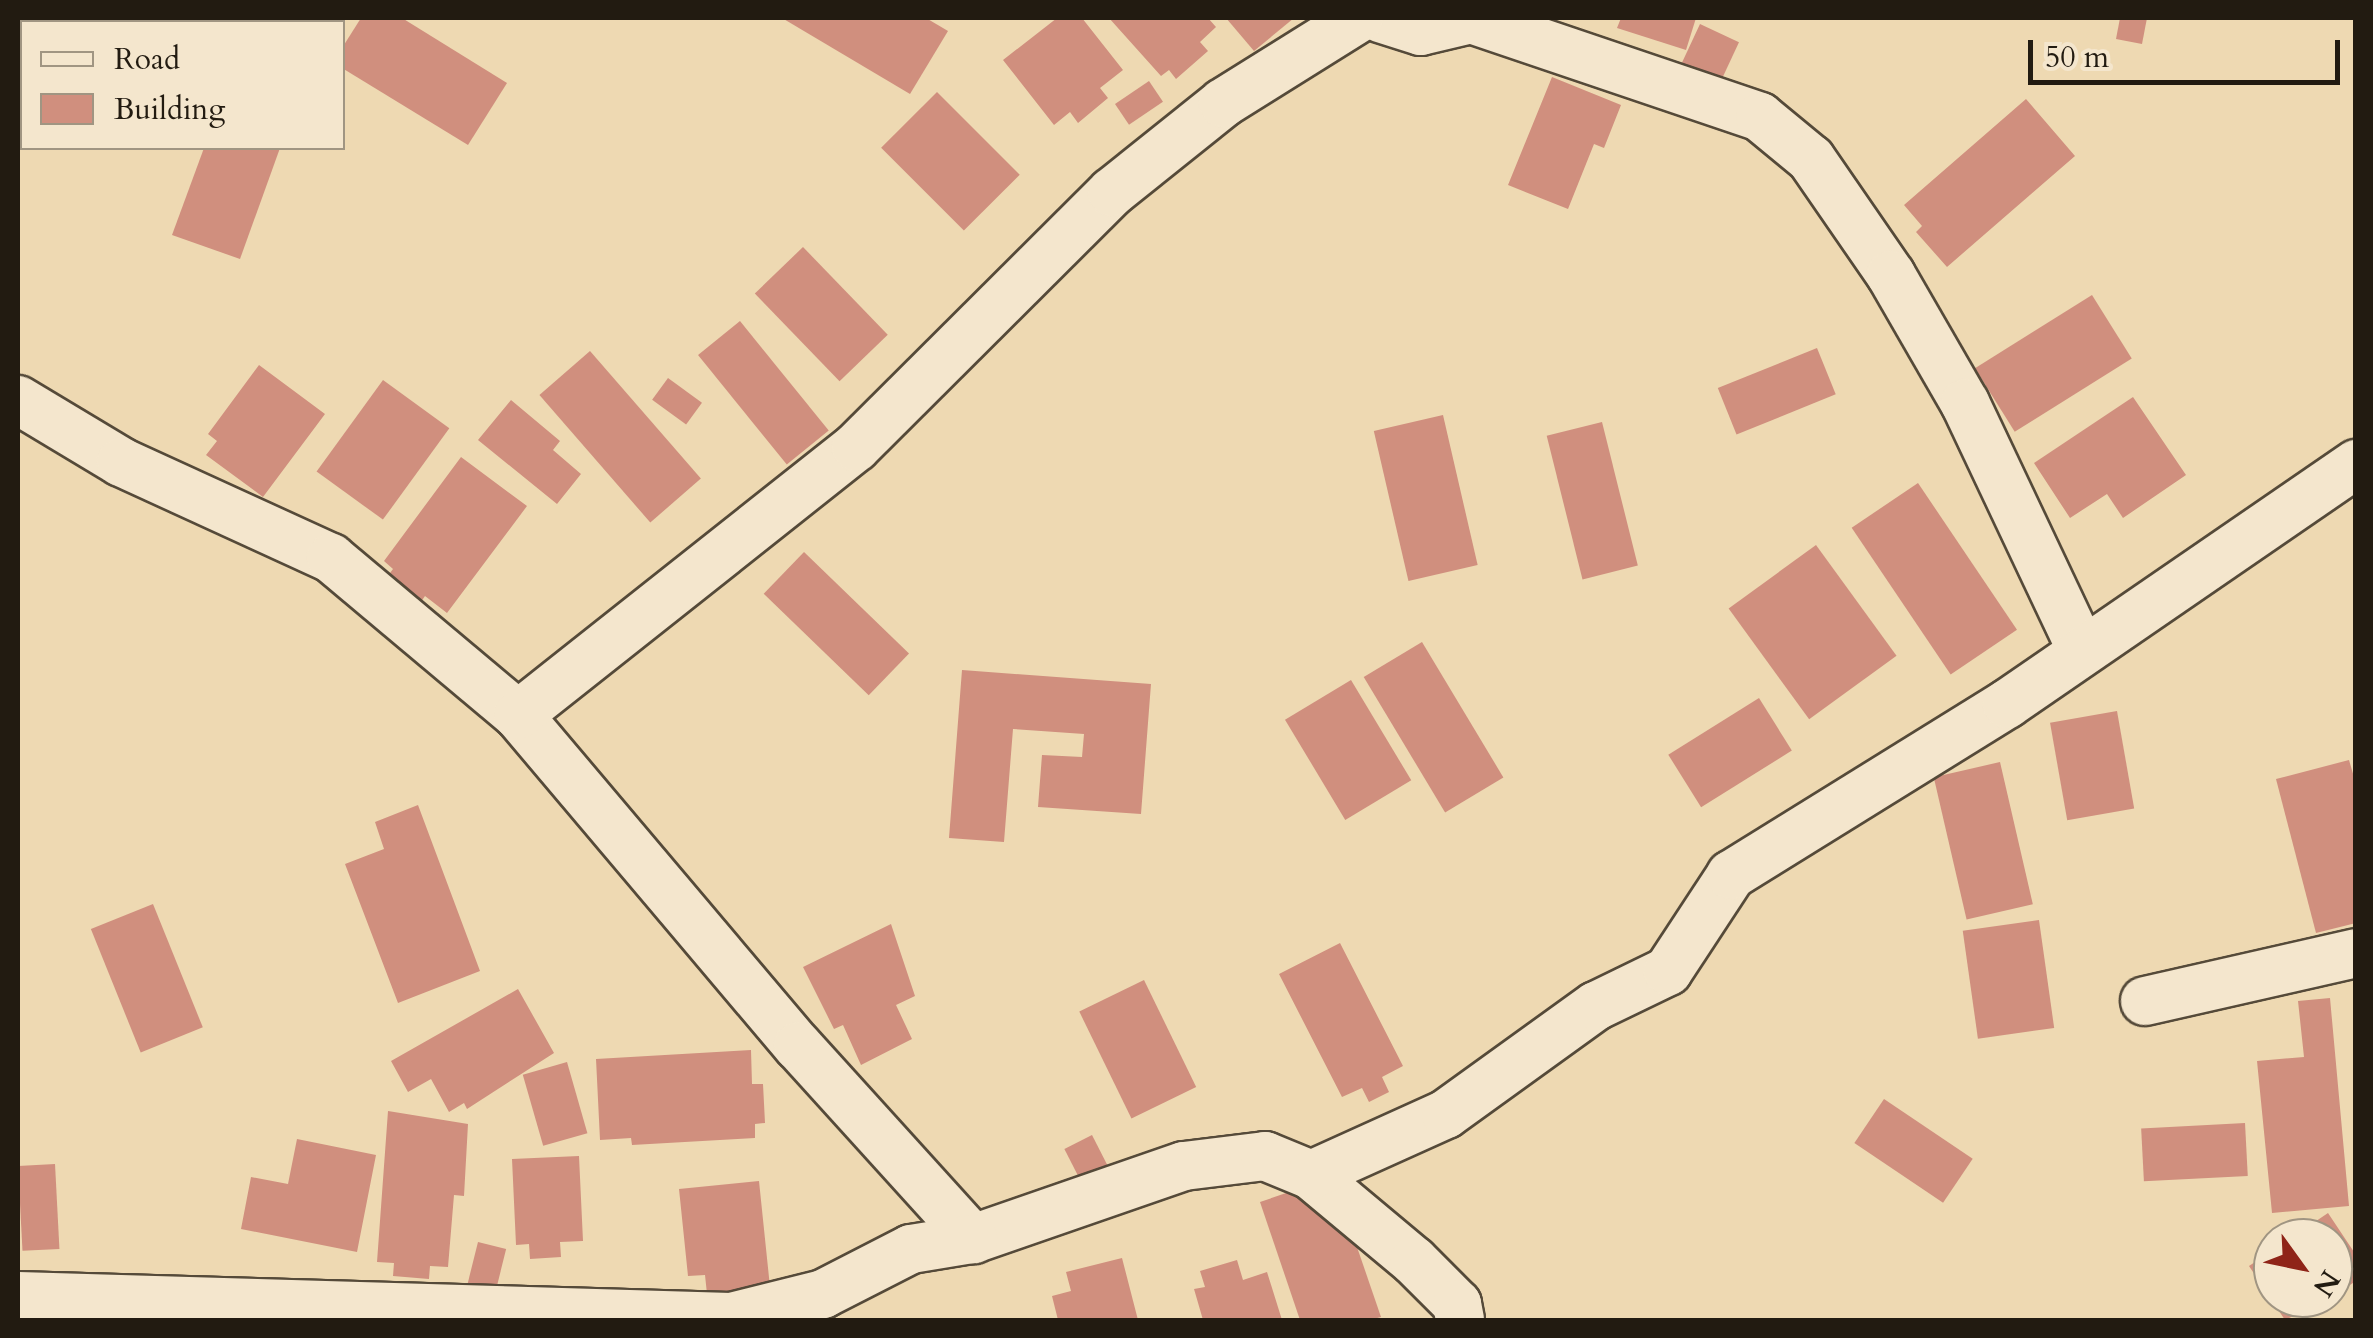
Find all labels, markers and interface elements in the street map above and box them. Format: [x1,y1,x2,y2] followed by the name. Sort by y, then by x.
[20,20,345,150] legend
[2033,20,2346,82] scale bar
[2045,37,2109,78] text: 50 m
[114,39,180,80] text: Road
[114,89,225,130] text: Building
[2253,1218,2353,1318] north arrow
[2304,1263,2349,1304] text: N

